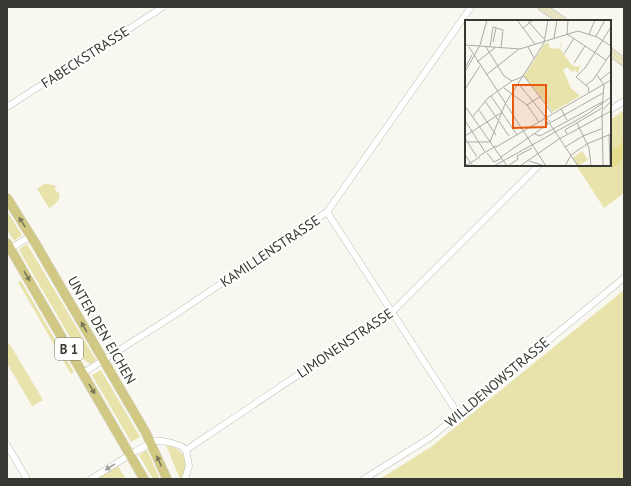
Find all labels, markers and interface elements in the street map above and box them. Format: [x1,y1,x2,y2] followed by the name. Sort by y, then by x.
[465,20,611,166] inset map
[38,22,132,92] street label: FABECKSTRASSE
[217,211,323,291] street label: KAMILLENSTRASSE
[19,216,26,228] one-way arrow
[23,270,30,282] one-way arrow
[64,273,140,387] street label: UNTER DEN EICHEN
[294,304,396,382] street label: LIMONENSTRASSE
[81,321,88,333] one-way arrow
[441,333,553,431] street label: WILLDENOWSTRASSE
[55,338,83,360] road number: B 1
[88,383,95,395] one-way arrow
[156,455,162,466] one-way arrow
[104,463,116,470] one-way arrow

